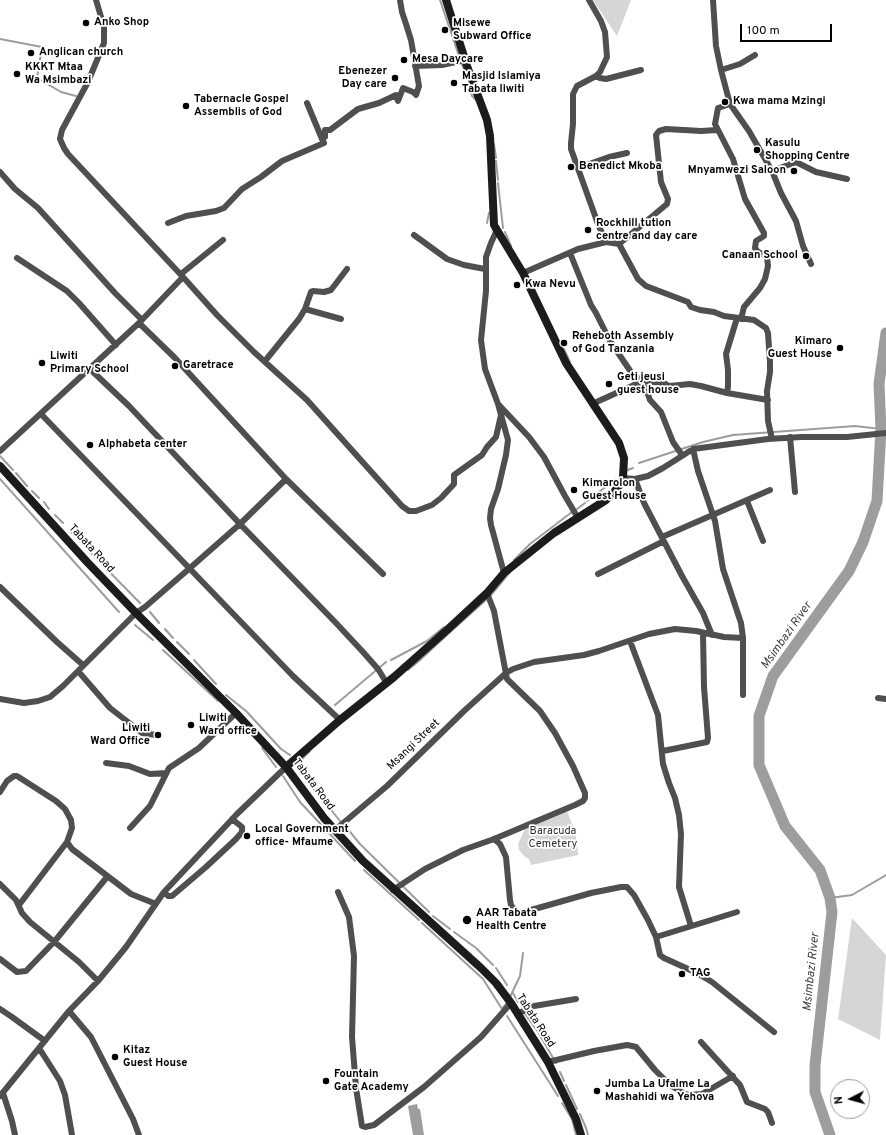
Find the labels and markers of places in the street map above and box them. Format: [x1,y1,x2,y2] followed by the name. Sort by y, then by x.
[94,16,149,30] place label: Anko Shop
[453,17,531,43] place label: Misewe Subward Office
[81,18,91,28] marker: Anko Shop
[440,25,450,35] marker: Misewe Subward Office
[39,46,123,60] place label: Anglican church
[26,48,36,58] marker: Anglican church
[412,53,483,67] place label: Mesa Daycare
[399,55,409,65] marker: Mesa Daycare
[25,61,91,87] place label: KKKT Mtaa Wa Msimbazi
[338,65,387,91] place label: Ebenezer Day care
[12,69,22,79] marker: KKKT Mtaa Wa Msimbazi
[462,70,541,96] place label: Masjid Islamiya Tabata liwiti
[390,73,400,83] marker: Ebenezer Day care
[449,78,459,88] marker: Masjid Islamiya Tabata liwiti
[194,93,289,119] place label: Tabernacle Gospel Assemblis of God
[733,95,826,109] place label: Kwa mama Mzingi
[720,97,730,107] marker: Kwa mama Mzingi
[181,101,191,111] marker: Tabernacle Gospel Assemblis of God
[765,137,850,163] place label: Kasulu Shopping Centre
[752,145,762,155] marker: Kasulu Shopping Centre
[579,160,662,174] place label: Benedict Mkoba
[566,162,576,172] marker: Benedict Mkoba
[688,164,786,178] place label: Mnyamwezi Saloon
[789,166,799,176] marker: Mnyamwezi Saloon
[596,217,697,243] place label: Rockhill tution centre and day care
[583,225,593,235] marker: Rockhill tution centre and day care
[722,249,798,263] place label: Canaan School
[801,251,811,261] marker: Canaan School
[525,278,576,292] place label: Kwa Nevu
[512,280,522,290] marker: Kwa Nevu
[572,330,674,356] place label: Reheboth Assembly of God Tanzania
[768,335,832,361] place label: Kimaro Guest House
[559,338,569,348] marker: Reheboth Assembly of God Tanzania
[835,343,845,353] marker: Kimaro Guest House
[50,350,129,376] place label: Liwiti Primary School
[37,358,47,368] marker: Liwiti Primary School
[183,359,234,373] place label: Garetrace
[170,361,180,371] marker: Garetrace
[617,371,679,397] place label: Geti jeusi guest house
[604,379,614,389] marker: Geti jeusi guest house
[98,438,187,452] place label: Alphabeta center
[85,440,95,450] marker: Alphabeta center
[582,477,646,503] place label: Kimarolon Guest House
[569,485,579,495] marker: Kimarolon Guest House
[199,712,257,738] place label: Liwiti Ward office
[186,720,196,730] marker: Liwiti Ward office
[90,722,150,748] place label: Liwiti Ward Office
[153,730,163,740] marker: Liwiti Ward Office
[255,823,349,849] place label: Local Government office- Mfaume
[242,831,252,841] marker: Local Government office- Mfaume
[476,907,546,933] place label: AAR Tabata Health Centre
[461,914,473,926] marker: AAR Tabata Health Centre
[690,967,710,981] place label: TAG
[677,969,687,979] marker: TAG
[123,1044,187,1070] place label: Kitaz Guest House
[110,1052,120,1062] marker: Kitaz Guest House
[334,1068,409,1094] place label: Fountain Gate Academy
[321,1076,331,1086] marker: Fountain Gate Academy
[605,1078,714,1104] place label: Jumba La Ufalme La Mashahidi wa Yehova
[592,1086,602,1096] marker: Jumba La Ufalme La Mashahidi wa Yehova

